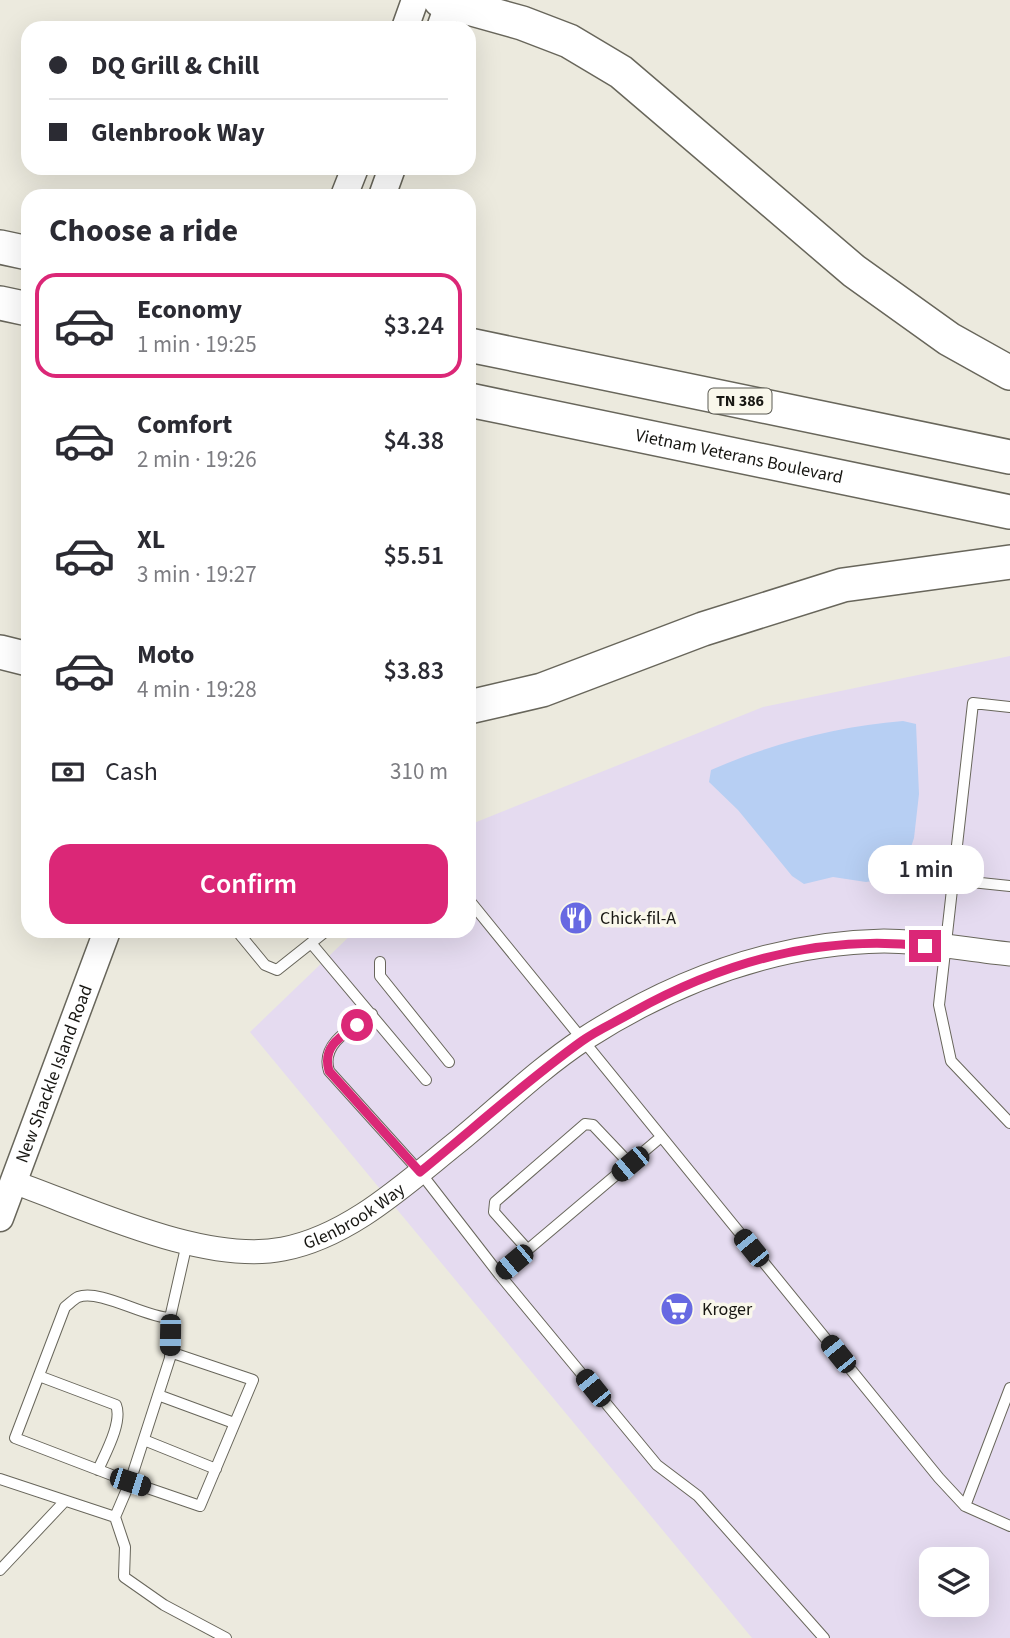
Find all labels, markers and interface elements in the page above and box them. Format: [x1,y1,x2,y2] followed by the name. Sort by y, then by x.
[91,47,259,84] text: DQ Grill & Chill
[91,114,265,151] text: Glenbrook Way
[49,208,238,254] text: Choose a ride
[137,291,242,328] text: Economy
[53,294,116,357] icon: car
[383,307,444,344] text: $3.24
[137,328,257,361] text: 1 min · 19:25
[708,388,772,414] road number: TN 386
[137,406,232,443] text: Comfort
[53,409,116,472] icon: car
[383,422,444,459] text: $4.38
[633,422,845,490] street label: Vietnam Veterans Boulevard
[137,443,257,476] text: 2 min · 19:26
[137,521,165,558] text: XL
[53,524,116,587] icon: car
[383,537,444,574] text: $5.51
[137,558,257,591] text: 3 min · 19:27
[137,636,194,673] text: Moto
[53,639,116,702] icon: car
[383,652,444,689] text: $3.83
[137,673,257,706] text: 4 min · 19:28
[49,753,87,791] icon: cash
[105,753,158,790] text: Cash
[390,755,448,788] text: 310 m
[49,844,448,924] button: Confirm
[867,844,983,894] callout: 1 min
[899,853,953,886] text: 1 min
[557,899,595,937] restaurant icon: Chick-fil-A
[600,906,676,931] place label: Chick-fil-A
[909,930,941,962] route end
[9,981,98,1166] street label: New Shackle Island Road
[341,1009,373,1041] route start
[608,1142,653,1186] car
[300,1177,410,1255] street label: Glenbrook Way
[730,1225,773,1271] car
[492,1240,537,1284] car
[658,1290,696,1328] supermarket icon: Kroger
[702,1297,753,1322] place label: Kroger
[160,1314,181,1356] car
[817,1331,860,1377] car
[572,1365,615,1411] car
[107,1466,154,1498] car
[919,1547,989,1617] map controls
[919,1547,989,1617] button: layers

